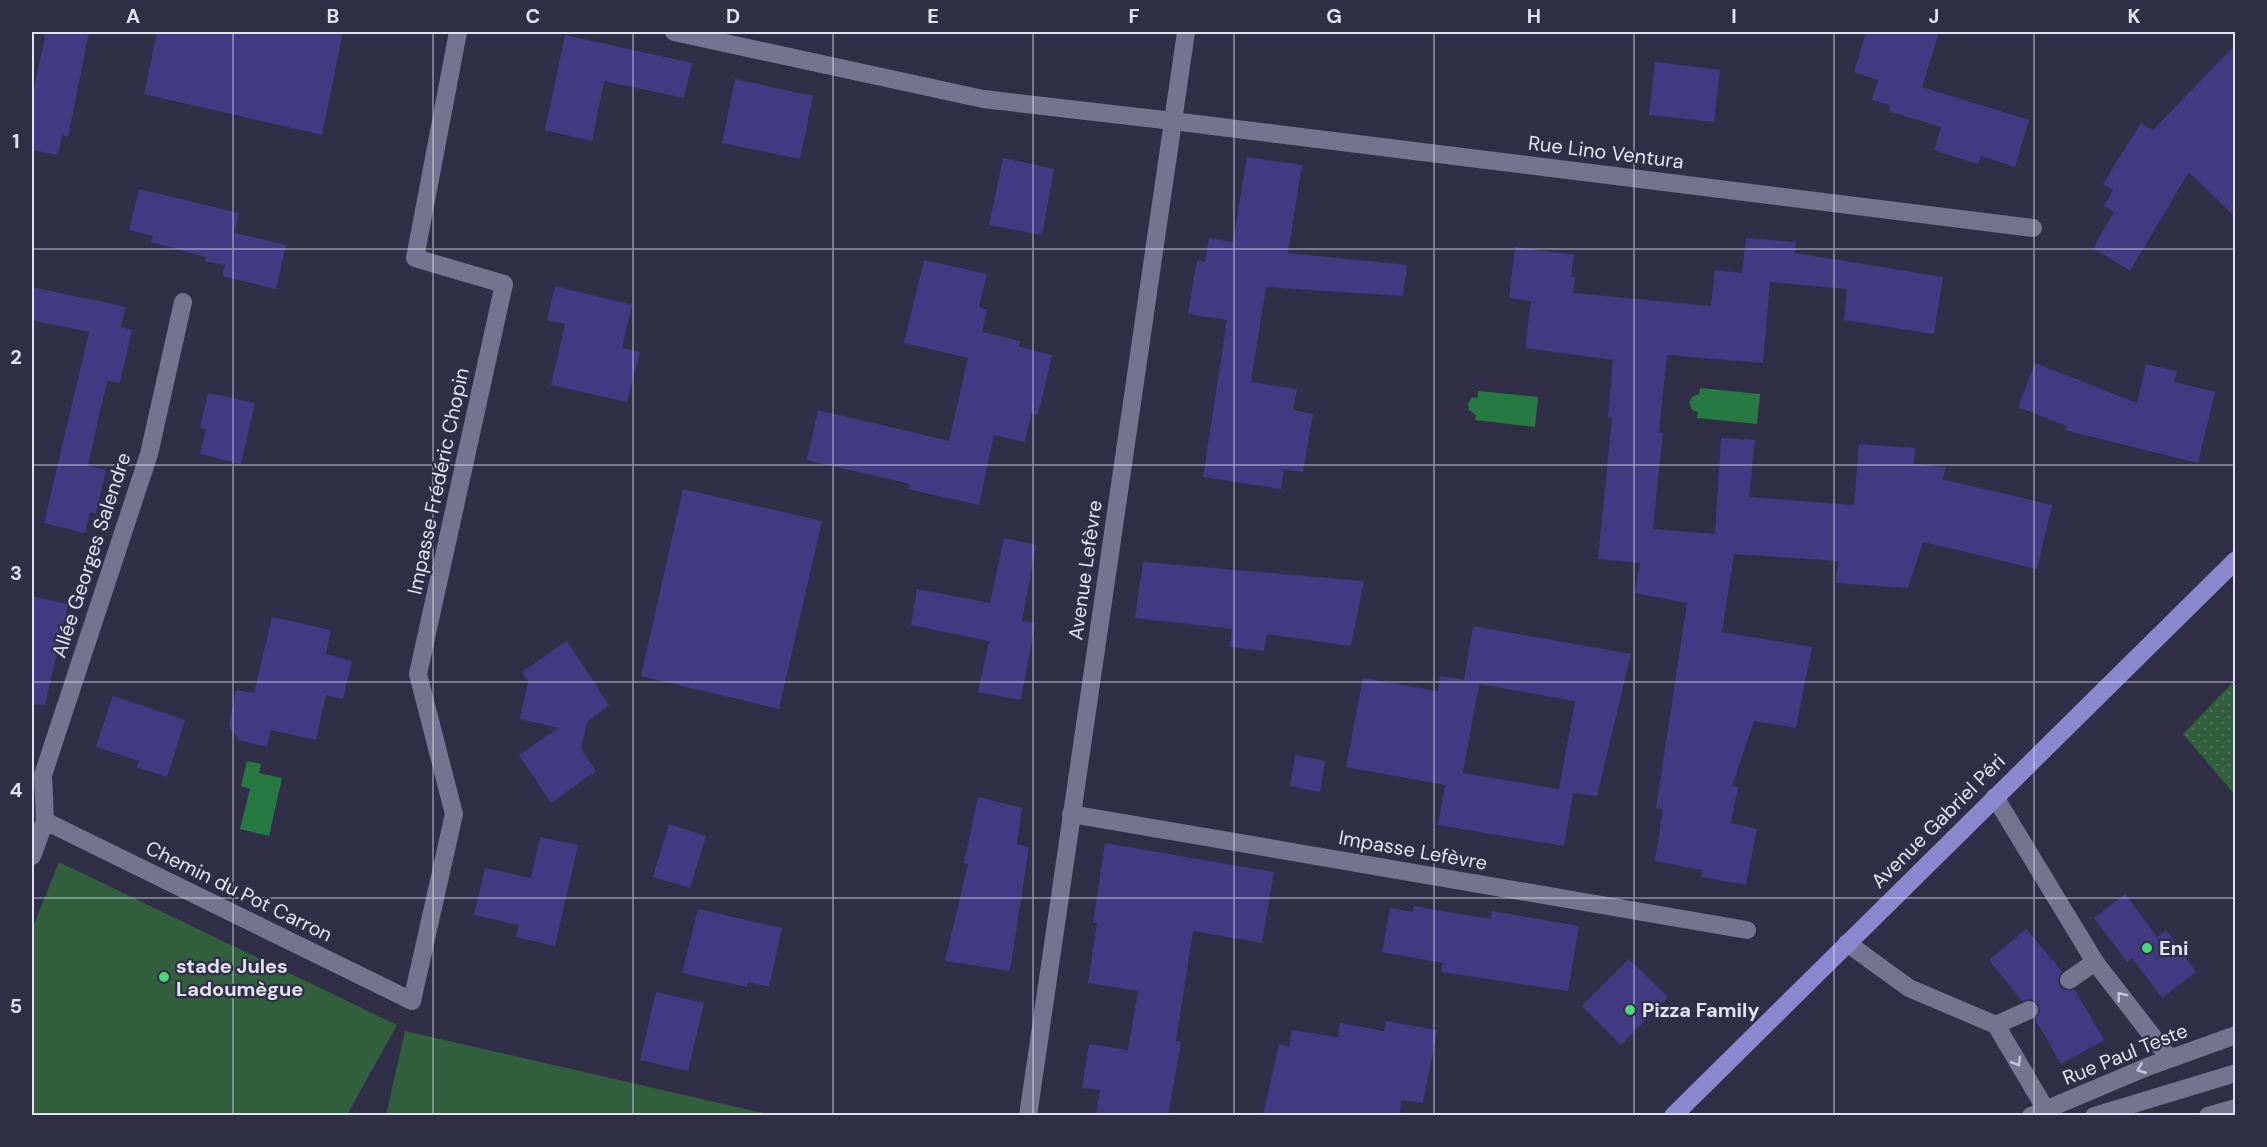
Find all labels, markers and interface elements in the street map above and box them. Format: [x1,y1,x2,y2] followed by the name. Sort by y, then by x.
[126,3,140,29] text: A
[327,3,339,29] text: B
[526,3,540,29] text: C
[726,3,740,29] text: D
[927,3,939,29] text: E
[1128,3,1140,29] text: F
[1326,3,1342,29] text: G
[1527,3,1541,29] text: H
[1731,3,1737,29] text: I
[1929,3,1939,29] text: J
[2127,3,2141,29] text: K
[12,128,20,154] text: 1
[1527,130,1685,174] street label: Rue Lino Ventura
[10,344,22,370] text: 2
[401,365,475,597] street label: Impasse Frédéric Chopin
[46,449,136,661] street label: Allée Georges Salendre
[1062,498,1108,642] street label: Avenue Lefèvre
[10,560,22,586] text: 3
[1865,748,2011,894] street label: Avenue Gabriel Péri
[10,777,23,803] text: 4
[1337,824,1489,876] street label: Impasse Lefèvre
[141,834,337,948] street label: Chemin du Pot Carron
[2159,935,2188,961] place label: Eni
[2140,941,2154,955] marker: Eni
[176,953,303,1002] place label: stade Jules Ladoumègue
[157,970,171,984] marker: stade Jules Ladoumègue
[2118,992,2129,1003] one-way arrow
[10,993,22,1019] text: 5
[1642,997,1759,1023] place label: Pizza Family
[1623,1003,1637,1017] marker: Pizza Family
[2059,1017,2191,1091] street label: Rue Paul Teste
[2010,1056,2022,1066] one-way arrow
[2136,1062,2147,1074] one-way arrow

